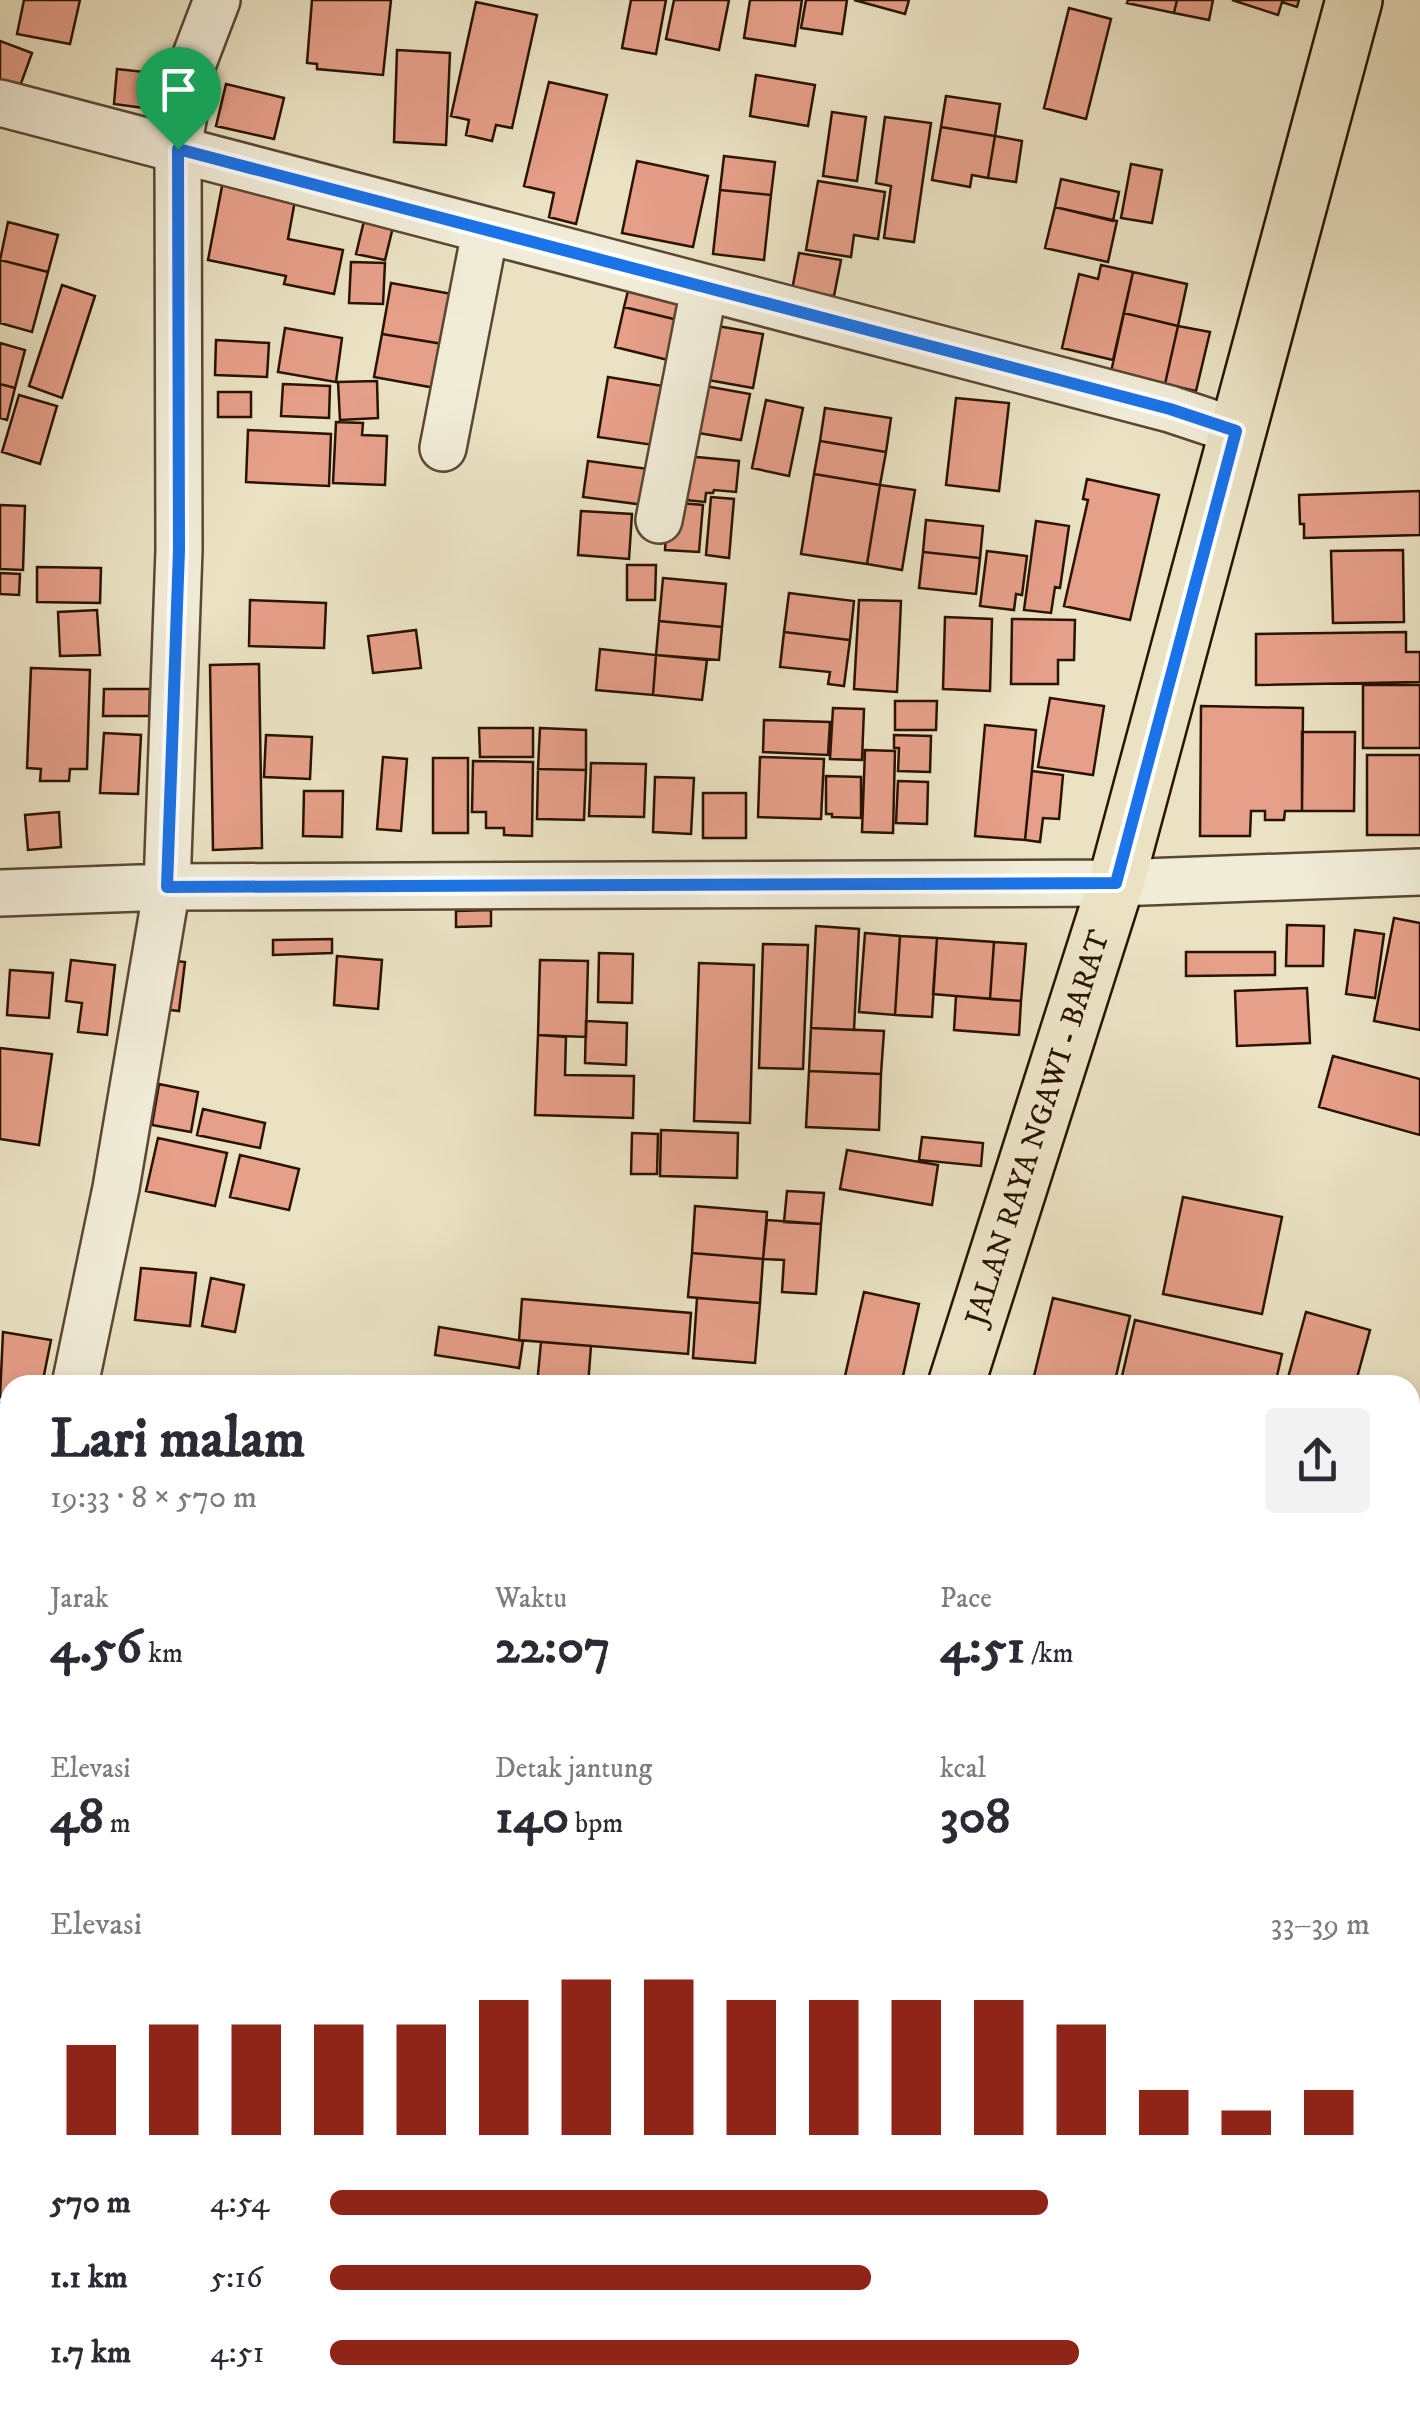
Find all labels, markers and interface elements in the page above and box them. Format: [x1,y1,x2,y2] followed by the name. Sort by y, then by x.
[136,47,221,150] pin
[151,62,206,117] icon: arrive
[957,925,1118,1333] street label: JALAN RAYA NGAWI - BARAT
[50,1406,305,1475] text: Lari malam
[1265,1408,1370,1513] button: share
[50,1478,257,1518] text: 19:33 · 8 × 570 m
[50,1581,109,1616] text: Jarak
[495,1581,567,1616] text: Waktu
[940,1581,992,1616] text: Pace
[50,1616,142,1679] text: 4.56
[495,1616,610,1679] text: 22:07
[940,1616,1025,1679] text: 4:51
[142,1636,183,1671] text: km
[1025,1636,1074,1671] text: /km
[50,1751,131,1786] text: Elevasi
[495,1751,652,1786] text: Detak jantung
[940,1751,986,1786] text: kcal
[50,1786,104,1849] text: 48
[495,1786,569,1849] text: 140
[940,1786,1011,1849] text: 308
[104,1806,131,1841] text: m
[569,1806,623,1841] text: bpm
[50,1905,142,1945] text: Elevasi
[1270,1905,1370,1945] text: 33–39 m
[50,2183,131,2223] text: 570 m
[210,2183,269,2223] text: 4:54
[50,2258,128,2298] text: 1.1 km
[210,2258,263,2298] text: 5:16
[50,2333,131,2373] text: 1.7 km
[210,2333,264,2373] text: 4:51

